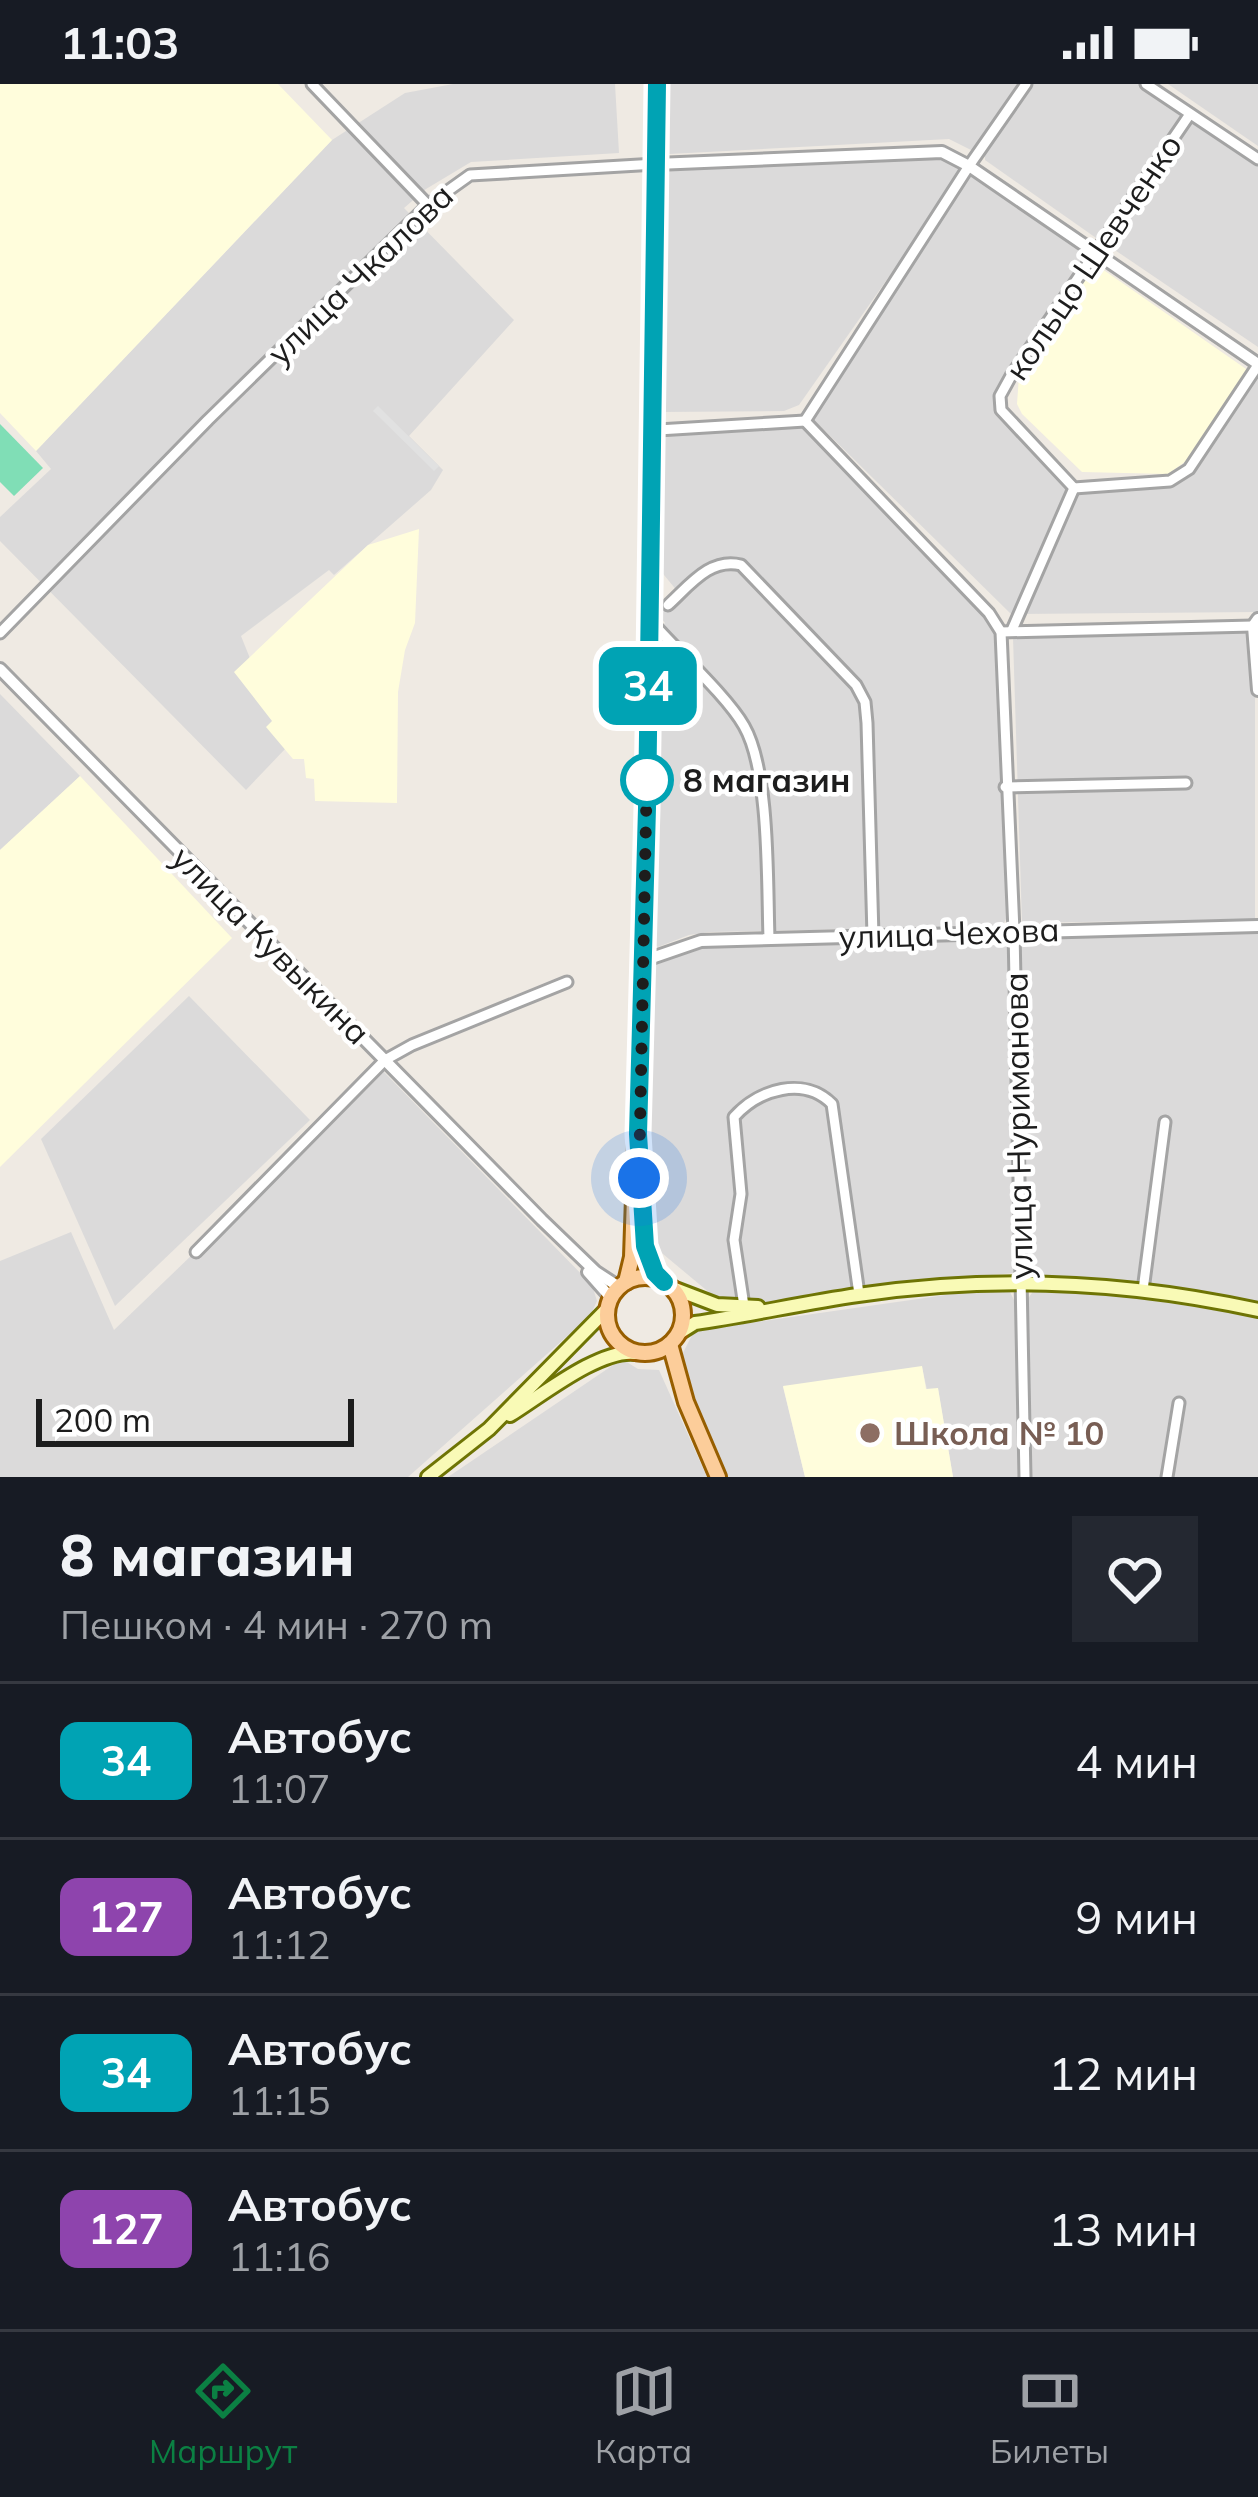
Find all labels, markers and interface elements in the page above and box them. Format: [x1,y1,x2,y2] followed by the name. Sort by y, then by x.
[60,14,179,70] text: 11:03
[995,126,1190,388] street label: кольцо Шевченко
[258,175,461,373] street label: улица Чкалова
[594,647,702,725] line badge: 34
[623,659,673,712] text: 34
[622,755,672,805] marker: 8 магазин
[683,759,850,800] place label: 8 магазин
[164,837,379,1052] street label: улица Кувыкина
[838,908,1060,957] street label: улица Чехова
[994,972,1041,1280] street label: улица Нуриманова
[609,1148,669,1208] your location
[36,1393,354,1446] scale bar
[54,1399,151,1440] text: 200 m
[894,1412,1104,1453] place label: Школа № 10
[857,1420,883,1446] marker: Школа № 10
[1072,1516,1198,1642] button: heart
[60,1519,355,1590] text: 8 магазин
[60,1600,493,1649] text: Пешком · 4 мин · 270 m
[228,1708,412,1764] text: Автобус
[1075,1733,1198,1789] text: 4 мин
[101,1734,151,1787] text: 34
[228,1764,331,1813] text: 11:07
[228,1864,412,1920] text: Автобус
[1075,1889,1198,1945] text: 9 мин
[88,1890,164,1943] text: 127
[228,1920,331,1969] text: 11:12
[228,2020,412,2076] text: Автобус
[1048,2045,1198,2101] text: 12 мин
[101,2046,151,2099] text: 34
[228,2076,331,2125] text: 11:15
[228,2176,412,2232] text: Автобус
[1048,2201,1198,2257] text: 13 мин
[88,2202,164,2255] text: 127
[228,2232,331,2281] text: 11:16
[149,2358,297,2471] tab: Маршрут
[595,2358,692,2471] tab: Карта
[990,2358,1109,2471] tab: Билеты

